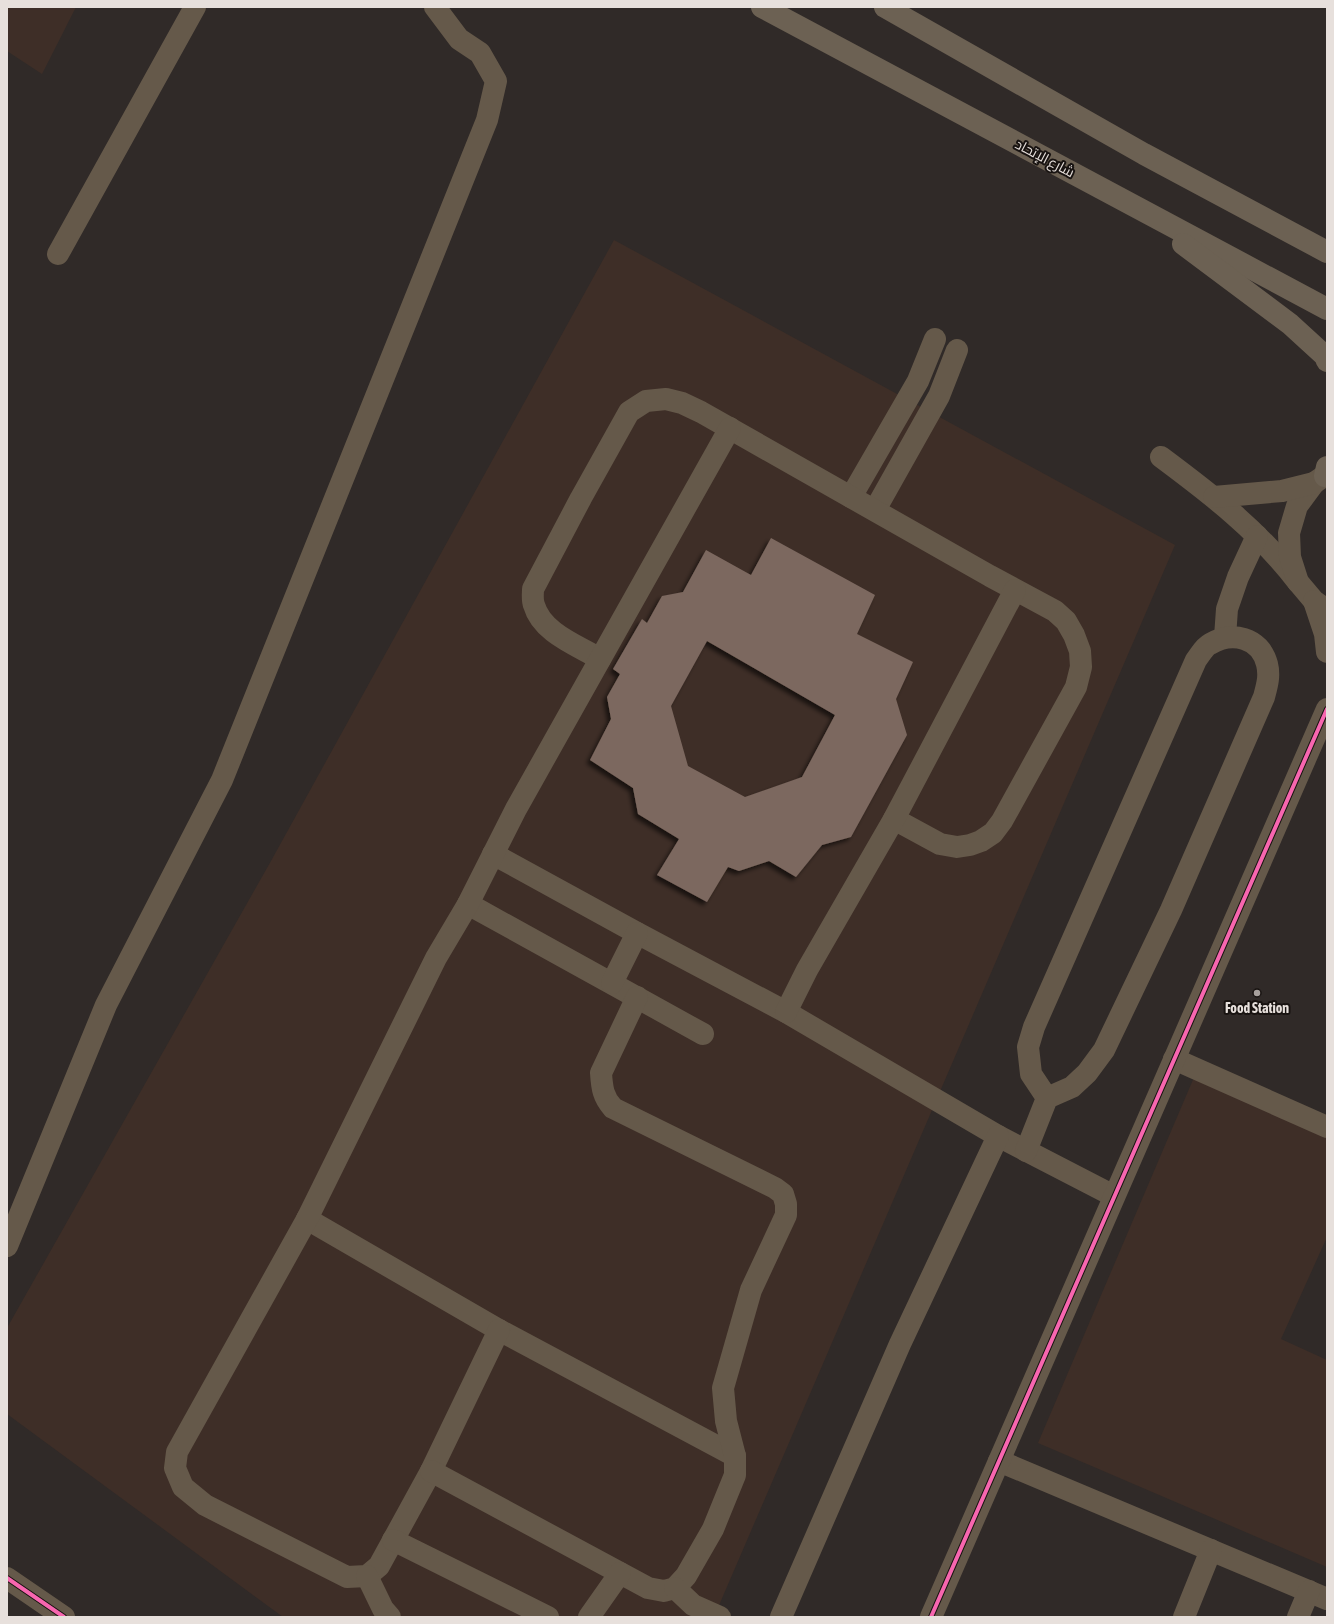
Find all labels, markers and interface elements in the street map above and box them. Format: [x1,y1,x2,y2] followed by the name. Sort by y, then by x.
[1012,136,1077,181] street label: شارع الإتحاد
[1252,988,1262,998] marker: Food Station
[1225,1000,1289,1016] place label: Food Station

